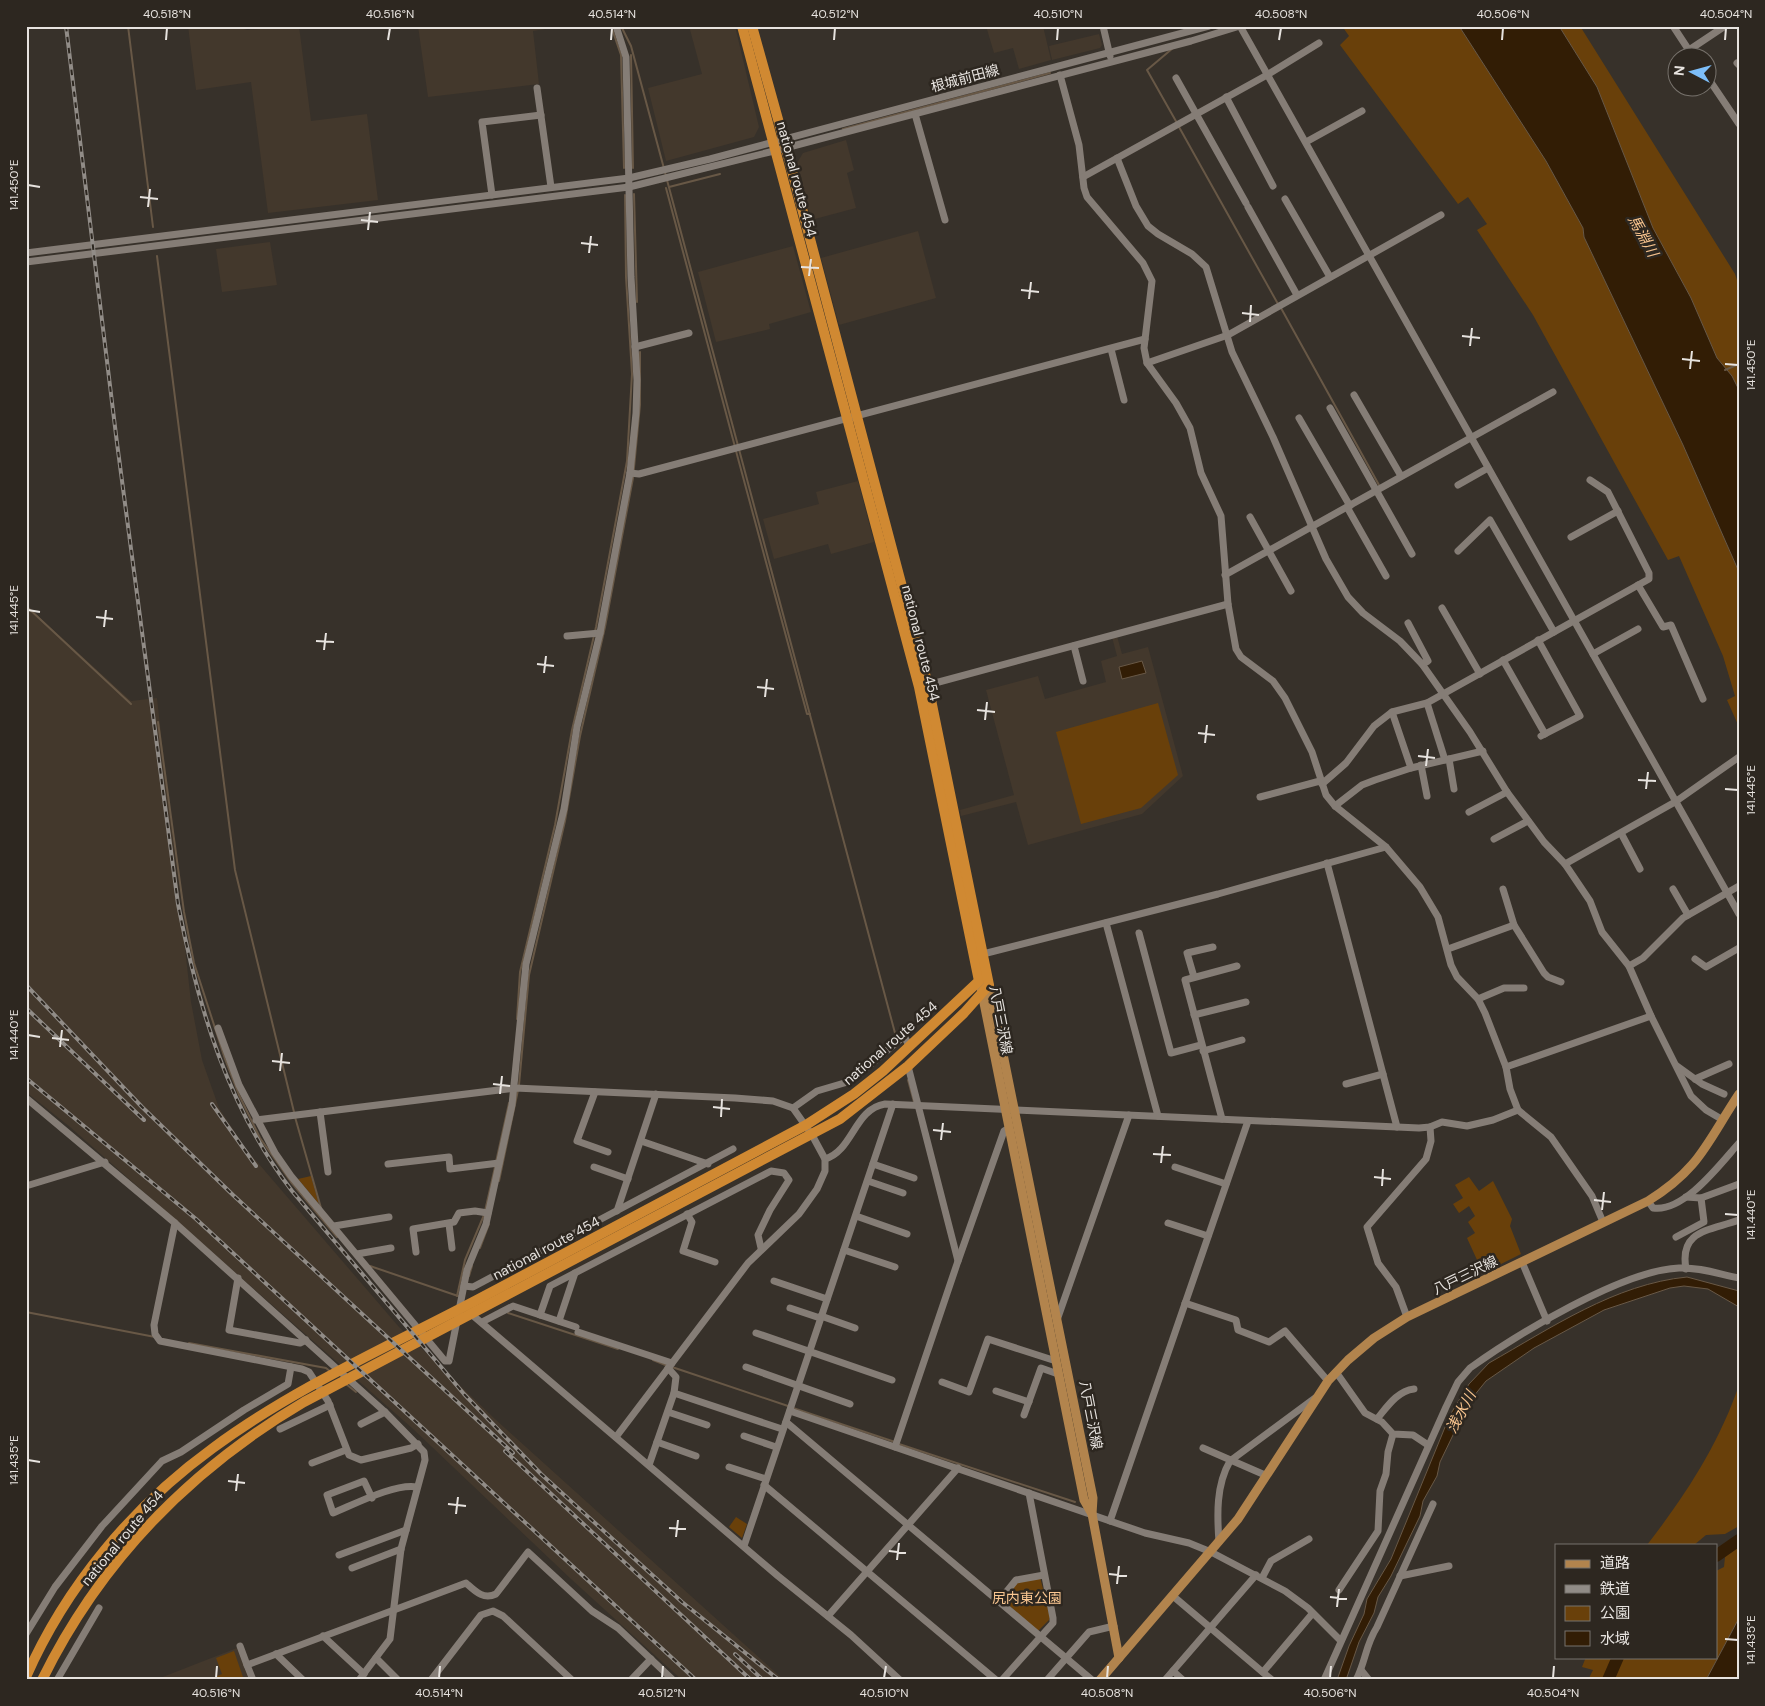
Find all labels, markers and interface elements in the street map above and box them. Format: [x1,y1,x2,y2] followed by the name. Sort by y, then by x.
[143,6,191,22] text: 40.518°N
[366,6,414,22] text: 40.516°N
[588,6,636,22] text: 40.514°N
[811,6,859,22] text: 40.512°N
[1033,6,1083,22] text: 40.510°N
[1255,6,1307,22] text: 40.508°N
[1477,6,1529,22] text: 40.506°N
[1700,6,1752,22] text: 40.504°N
[1668,48,1718,98] north arrow
[929,60,1001,96] street label: 根城前田線
[1670,65,1689,77] text: N
[773,119,821,239] street label: national route 454
[6,159,22,210] text: 141.450°E
[1623,211,1664,262] water label: 馬淵川
[1743,339,1759,390] text: 141.450°E
[898,583,944,703] street label: national route 454
[6,585,22,635] text: 141.445°E
[1743,765,1759,815] text: 141.445°E
[985,984,1017,1056] street label: 八戸三沢線
[839,997,941,1089] street label: national route 454
[6,1009,22,1060] text: 141.440°E
[1743,1189,1759,1240] text: 141.440°E
[489,1212,603,1284] street label: national route 454
[1430,1252,1500,1298] street label: 八戸三沢線
[1075,1379,1107,1451] street label: 八戸三沢線
[1442,1386,1481,1437] water label: 浅水川
[6,1435,22,1485] text: 141.435°E
[77,1486,167,1589] street label: national route 454
[1555,1544,1718,1658] legend
[1600,1553,1630,1573] text: 道路
[1600,1579,1630,1599] text: 鉄道
[992,1589,1062,1607] park label: 尻内東公園
[1600,1603,1630,1623] text: 公園
[1743,1615,1759,1665] text: 141.435°E
[1600,1629,1630,1649] text: 水域
[192,1685,240,1701] text: 40.516°N
[415,1685,463,1701] text: 40.514°N
[638,1685,686,1701] text: 40.512°N
[859,1685,909,1701] text: 40.510°N
[1081,1685,1133,1701] text: 40.508°N
[1304,1685,1356,1701] text: 40.506°N
[1527,1685,1579,1701] text: 40.504°N

